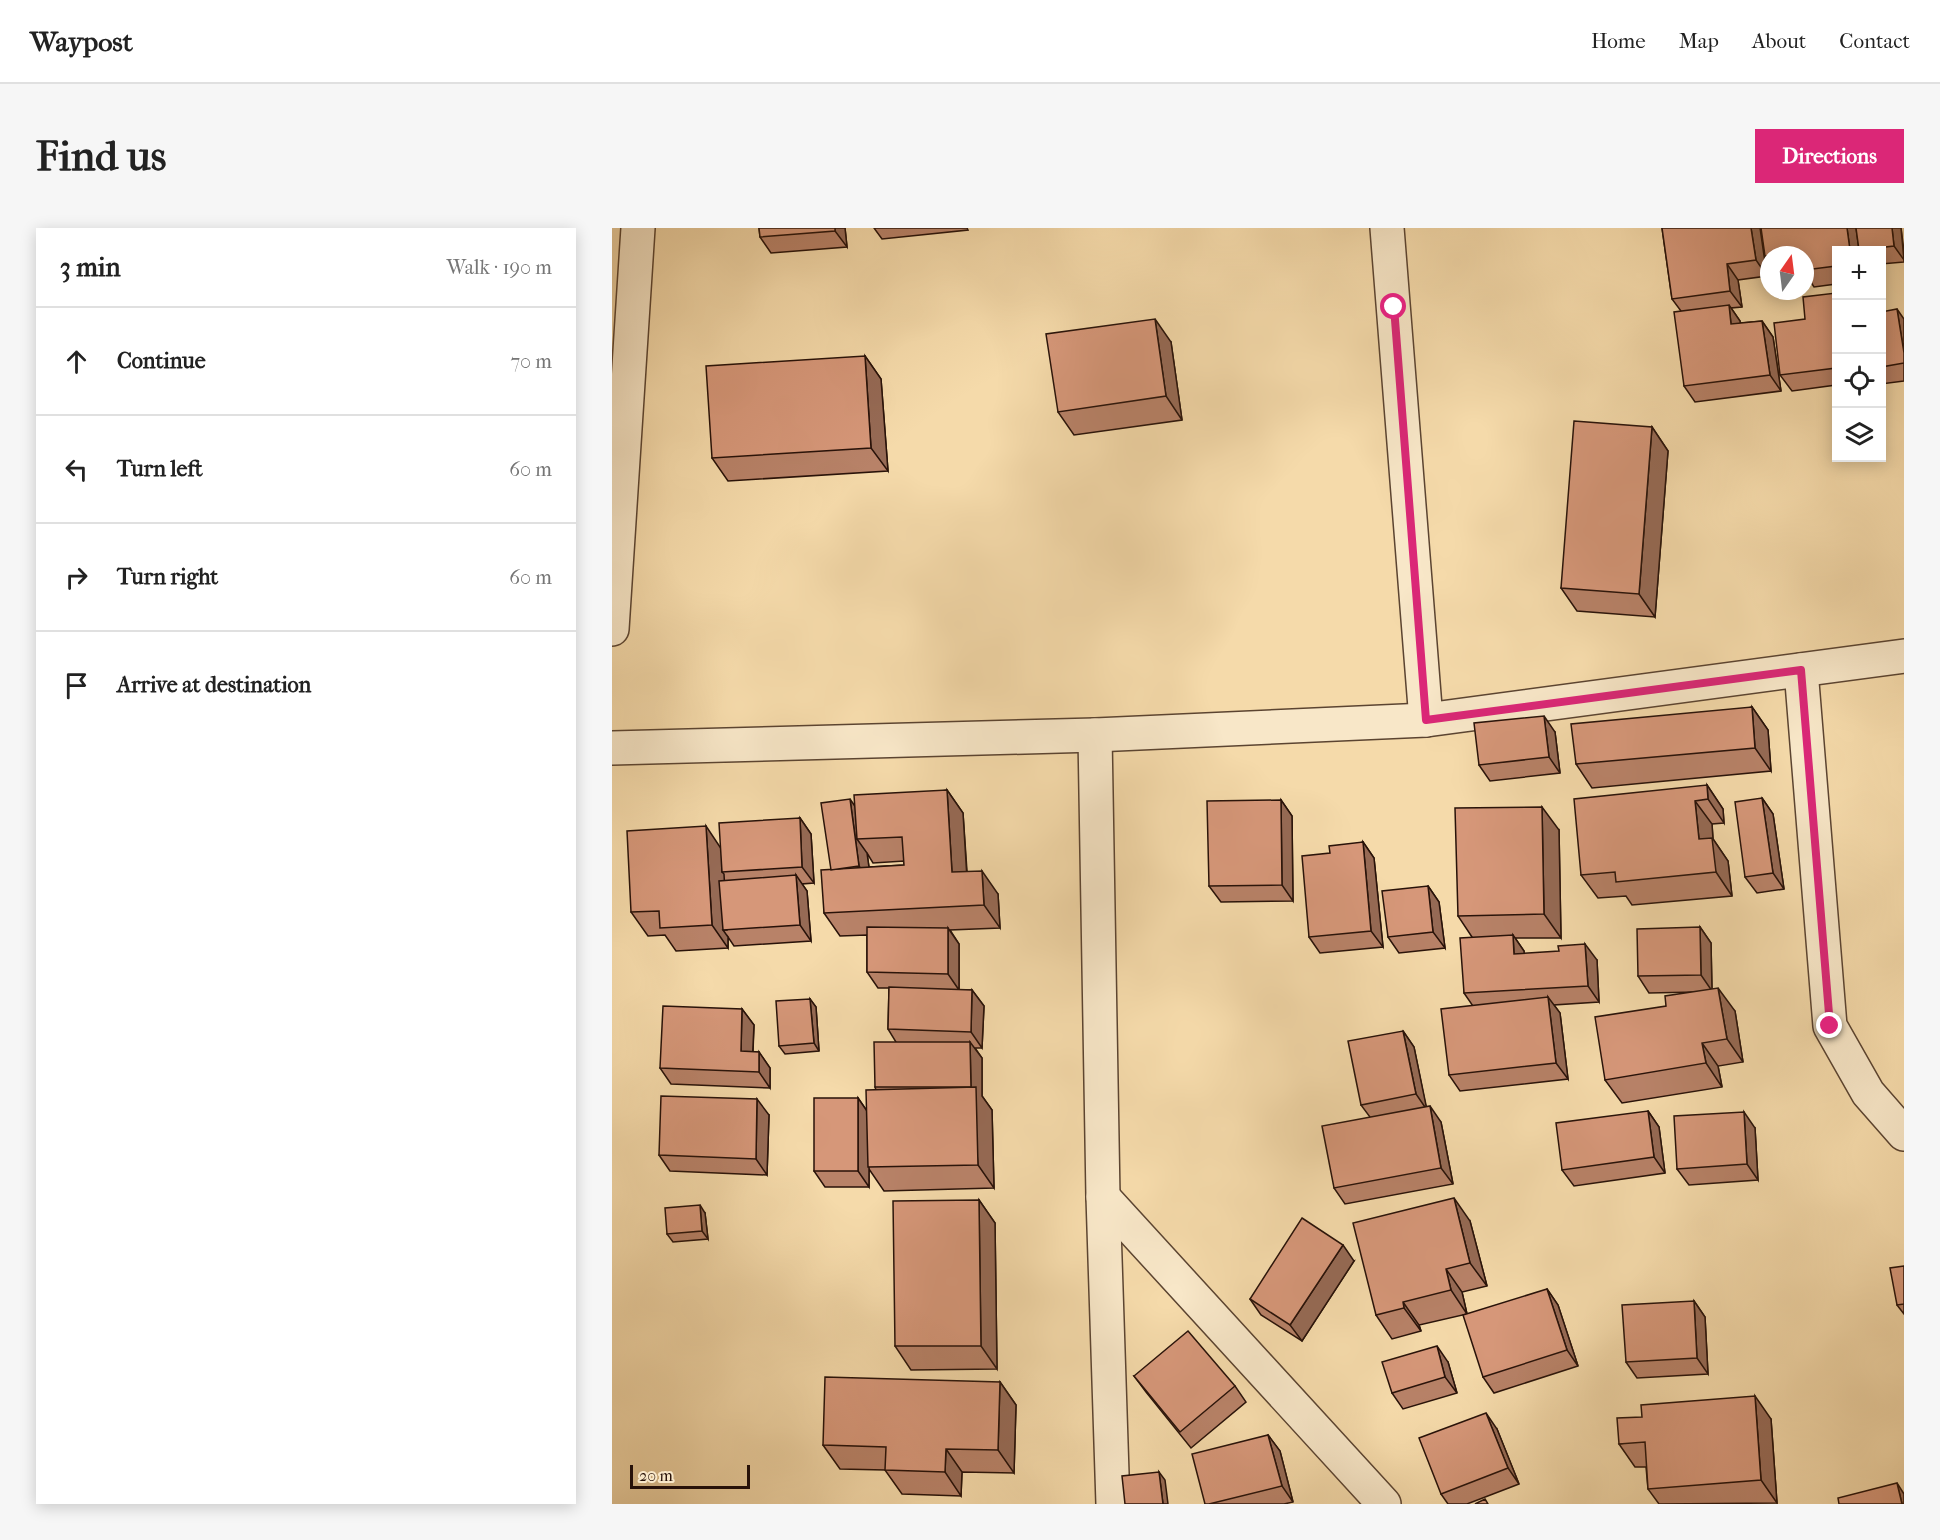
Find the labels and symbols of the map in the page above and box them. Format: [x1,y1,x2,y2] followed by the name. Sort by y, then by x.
[1760,246,1814,300] north arrow
[1380,293,1406,319] route start
[1816,1012,1842,1038] route end
[630,1462,750,1490] scale bar

